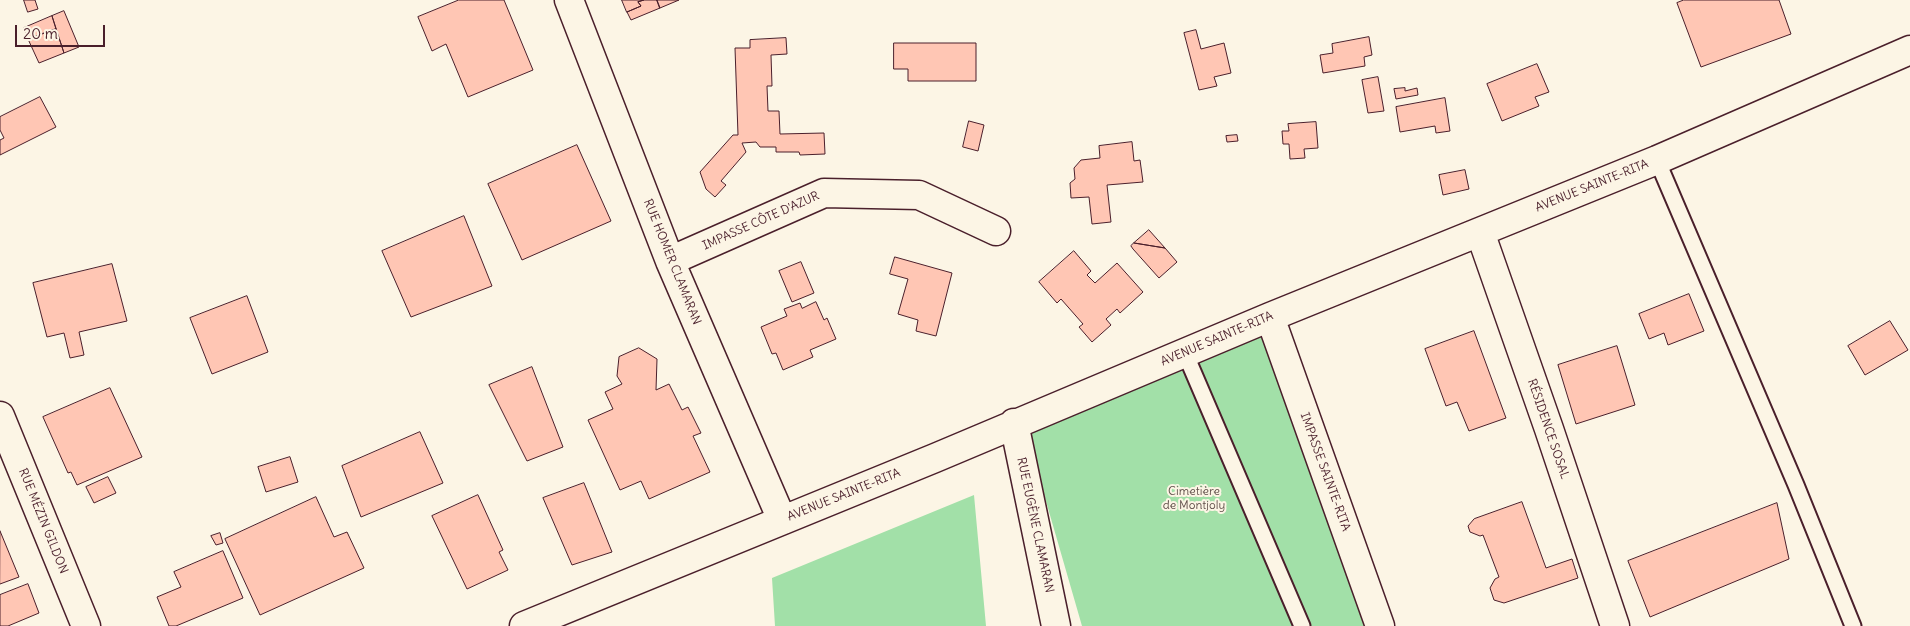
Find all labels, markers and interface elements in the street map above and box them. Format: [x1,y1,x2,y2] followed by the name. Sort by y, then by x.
[18,15,108,47] scale bar
[23,24,58,43] text: 20 m
[1533,157,1651,215] street label: AVENUE SAINTE-RITA
[700,189,822,253] street label: IMPASSE CÔTE D'AZUR
[640,197,704,327] street label: RUE HOMER CLAMARAN
[1159,309,1275,369] street label: AVENUE SAINTE-RITA
[1524,377,1572,481] street label: RÉSIDENCE SOSAL
[1297,411,1353,533] street label: IMPASSE SAINTE-RITA
[1014,456,1056,594] street label: RUE EUGÈNE CLAMARAN
[15,466,71,576] street label: RUE MÉZIN GILDON
[785,466,903,524] street label: AVENUE SAINTE-RITA
[1163,485,1225,513] park label: Cimetière de Montjoly

